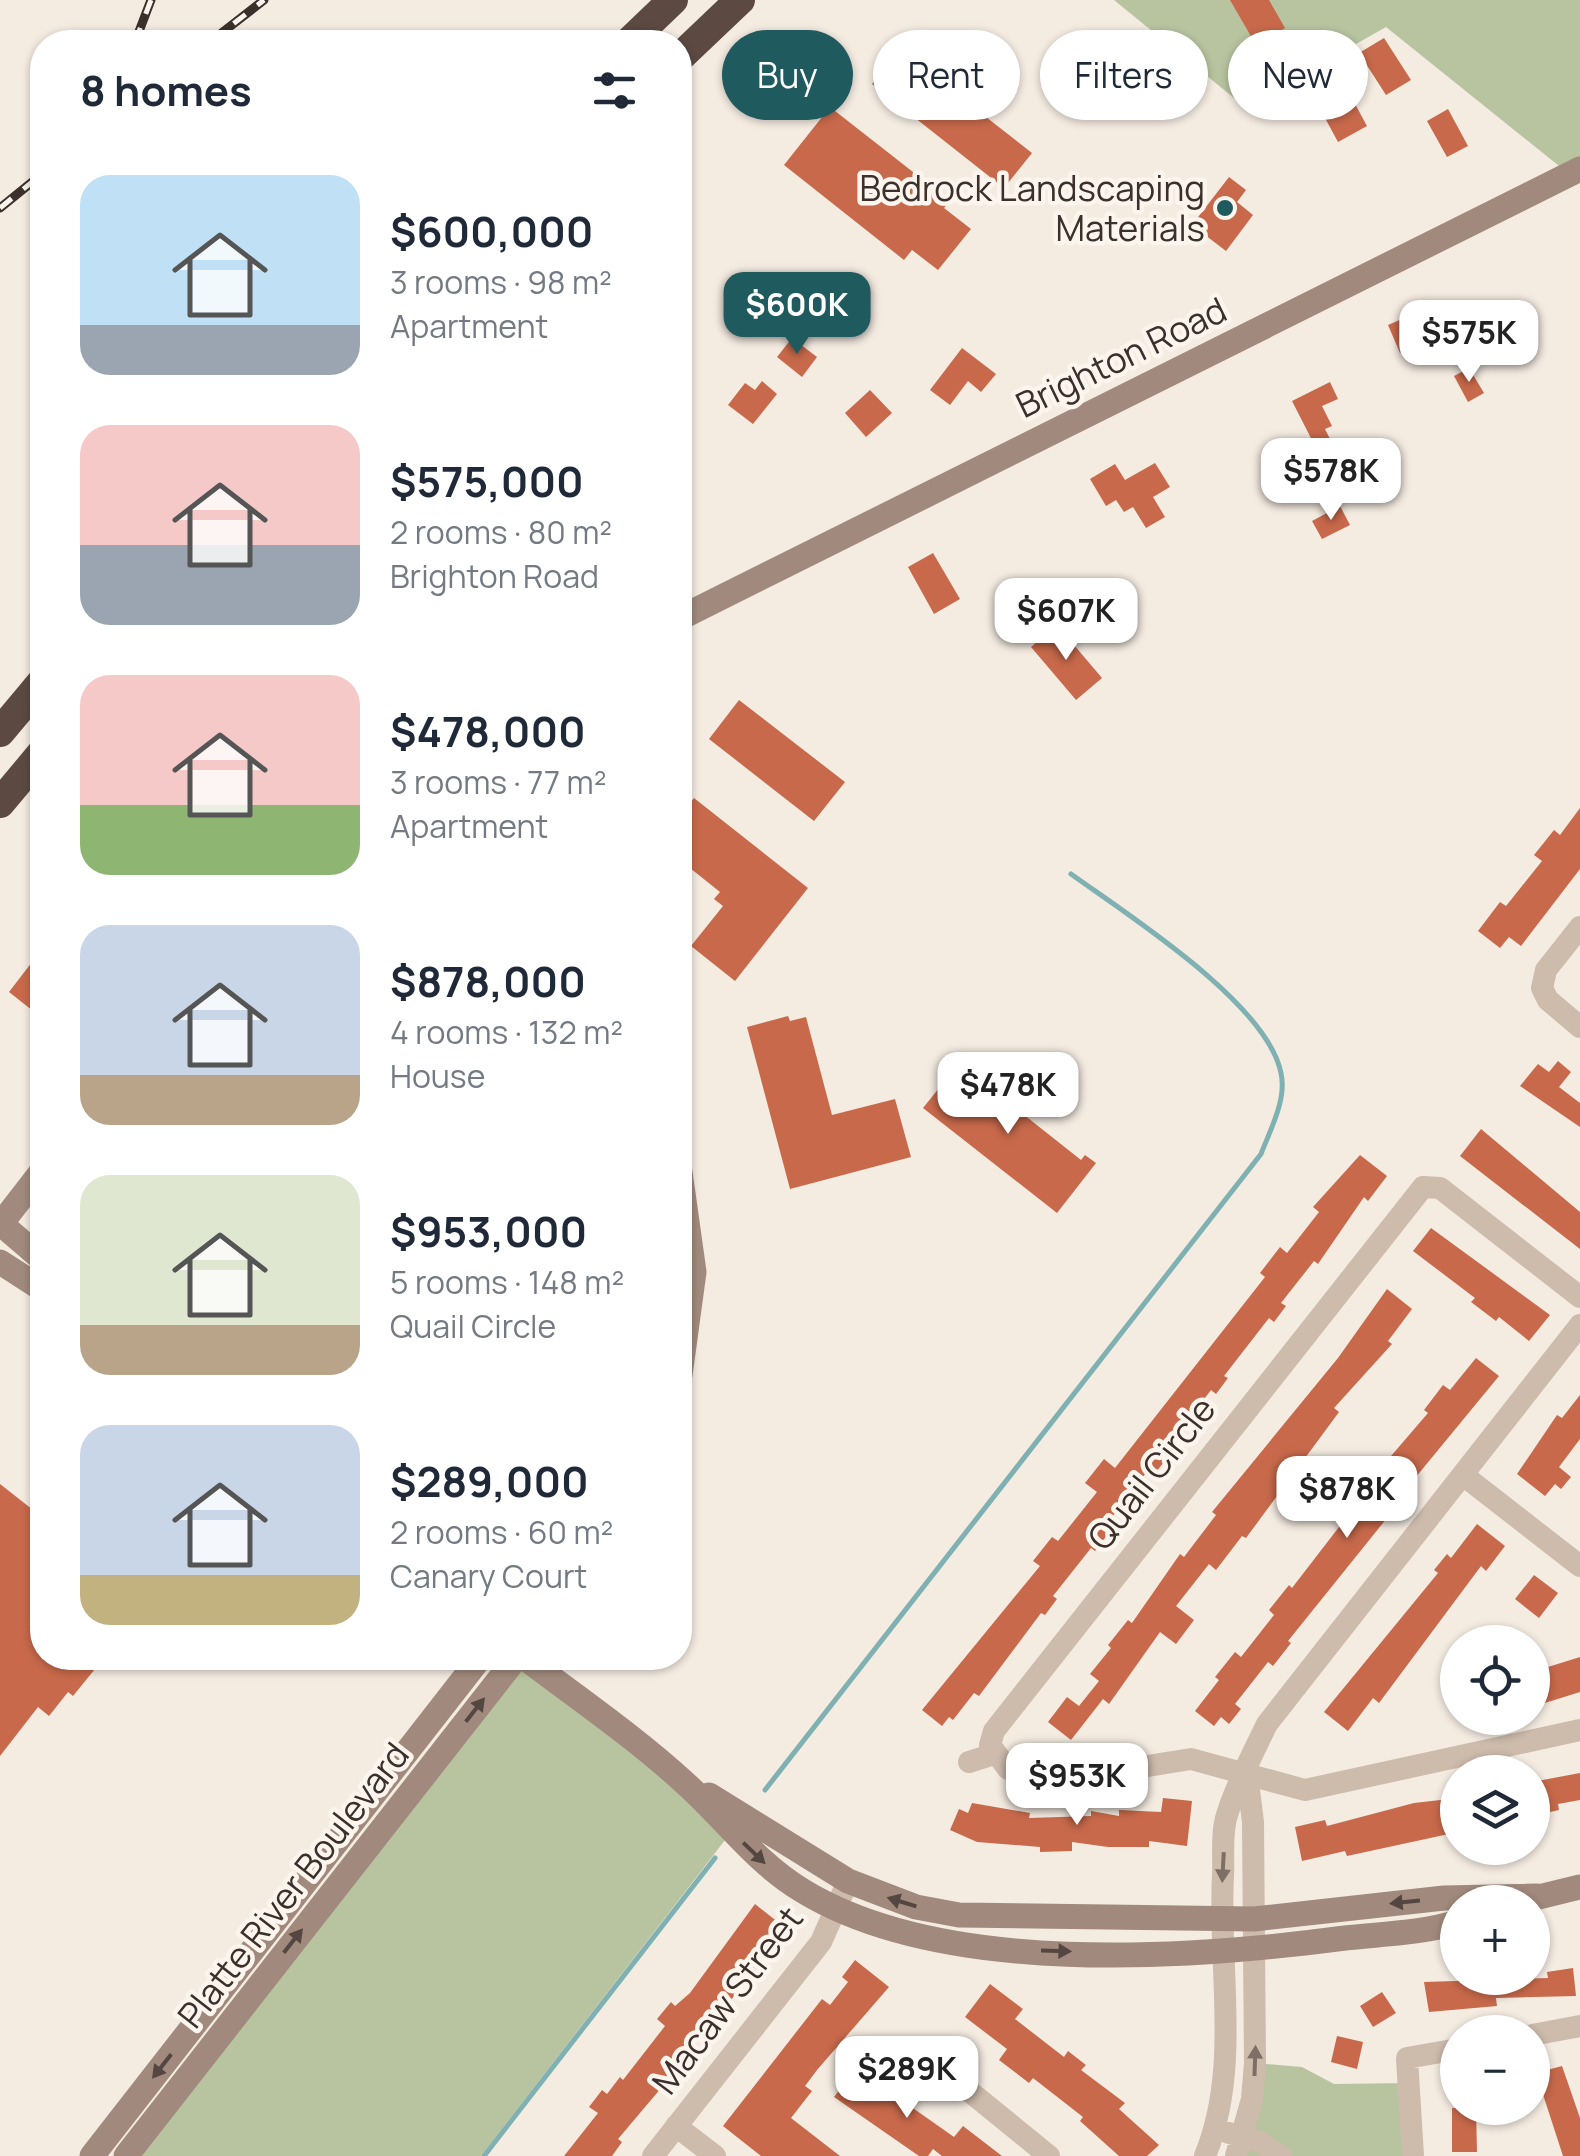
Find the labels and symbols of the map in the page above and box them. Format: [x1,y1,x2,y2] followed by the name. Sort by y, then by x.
[859,164,1205,252] place label: Bedrock Landscaping Materials
[1214,197,1236,219] marker: Bedrock Landscaping Materials
[727,272,867,357] pin: $600K
[1008,285,1234,429] street label: Brighton Road
[1399,300,1539,385] pin: $575K
[1261,438,1401,523] pin: $578K
[996,578,1136,663] pin: $607K
[938,1052,1078,1137] pin: $478K
[1076,1387,1226,1559] street label: Quail Circle
[1277,1456,1417,1541] pin: $878K
[464,1697,484,1723] one-way arrow
[166,1732,420,2038] street label: Platte River Boulevard
[1007,1743,1147,1828] pin: $953K
[742,1841,766,1864] one-way arrow
[1215,1851,1231,1883] one-way arrow
[886,1894,917,1909] one-way arrow
[1389,1894,1421,1910] one-way arrow
[641,1896,813,2104] street label: Macaw Street
[283,1928,303,1954] one-way arrow
[1040,1943,1072,1959] one-way arrow
[837,2036,977,2121] pin: $289K
[1247,2044,1263,2076] one-way arrow
[152,2053,173,2079] one-way arrow

